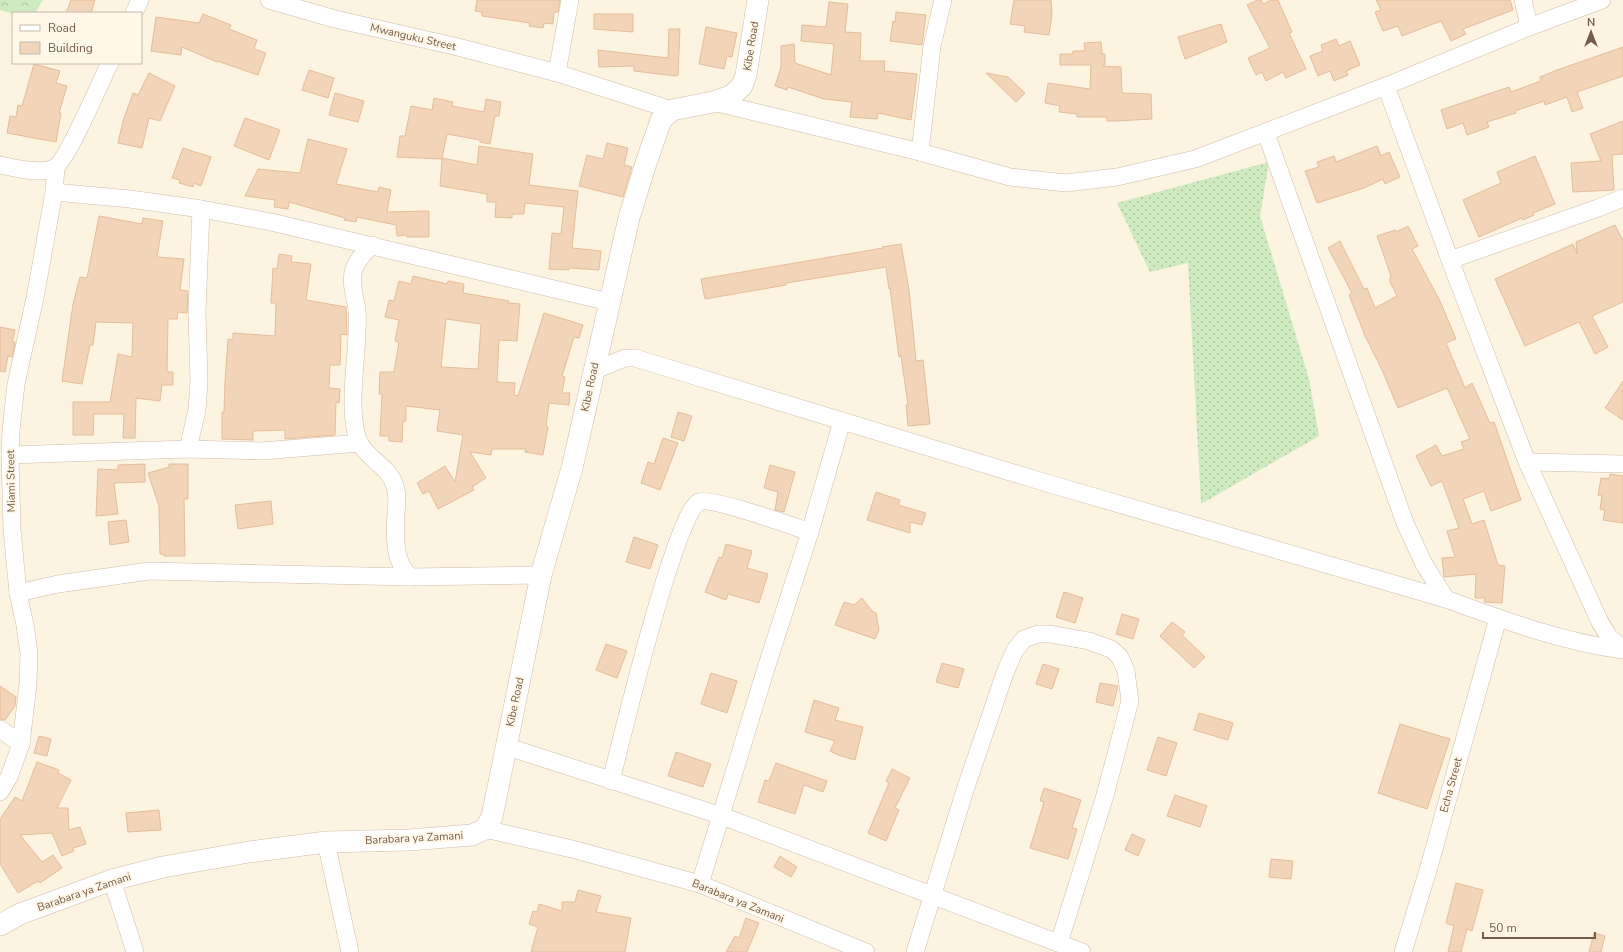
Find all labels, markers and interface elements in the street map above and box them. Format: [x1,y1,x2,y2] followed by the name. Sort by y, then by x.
[12,12,142,64] legend
[1571,12,1611,52] north arrow
[1587,15,1595,30] text: N
[48,20,76,36] text: Road
[369,20,458,54] street label: Mwanguku Street
[740,20,762,72] street label: Kibe Road
[48,40,93,56] text: Building
[577,361,603,413] street label: Kibe Road
[3,449,19,512] street label: Miami Street
[502,676,528,728] street label: Kibe Road
[1436,756,1466,814] street label: Echa Street
[365,828,463,848] street label: Barabara ya Zamani
[35,869,133,915] street label: Barabara ya Zamani
[690,876,786,926] street label: Barabara ya Zamani
[1483,914,1595,940] scale bar
[1489,920,1517,936] text: 50 m

